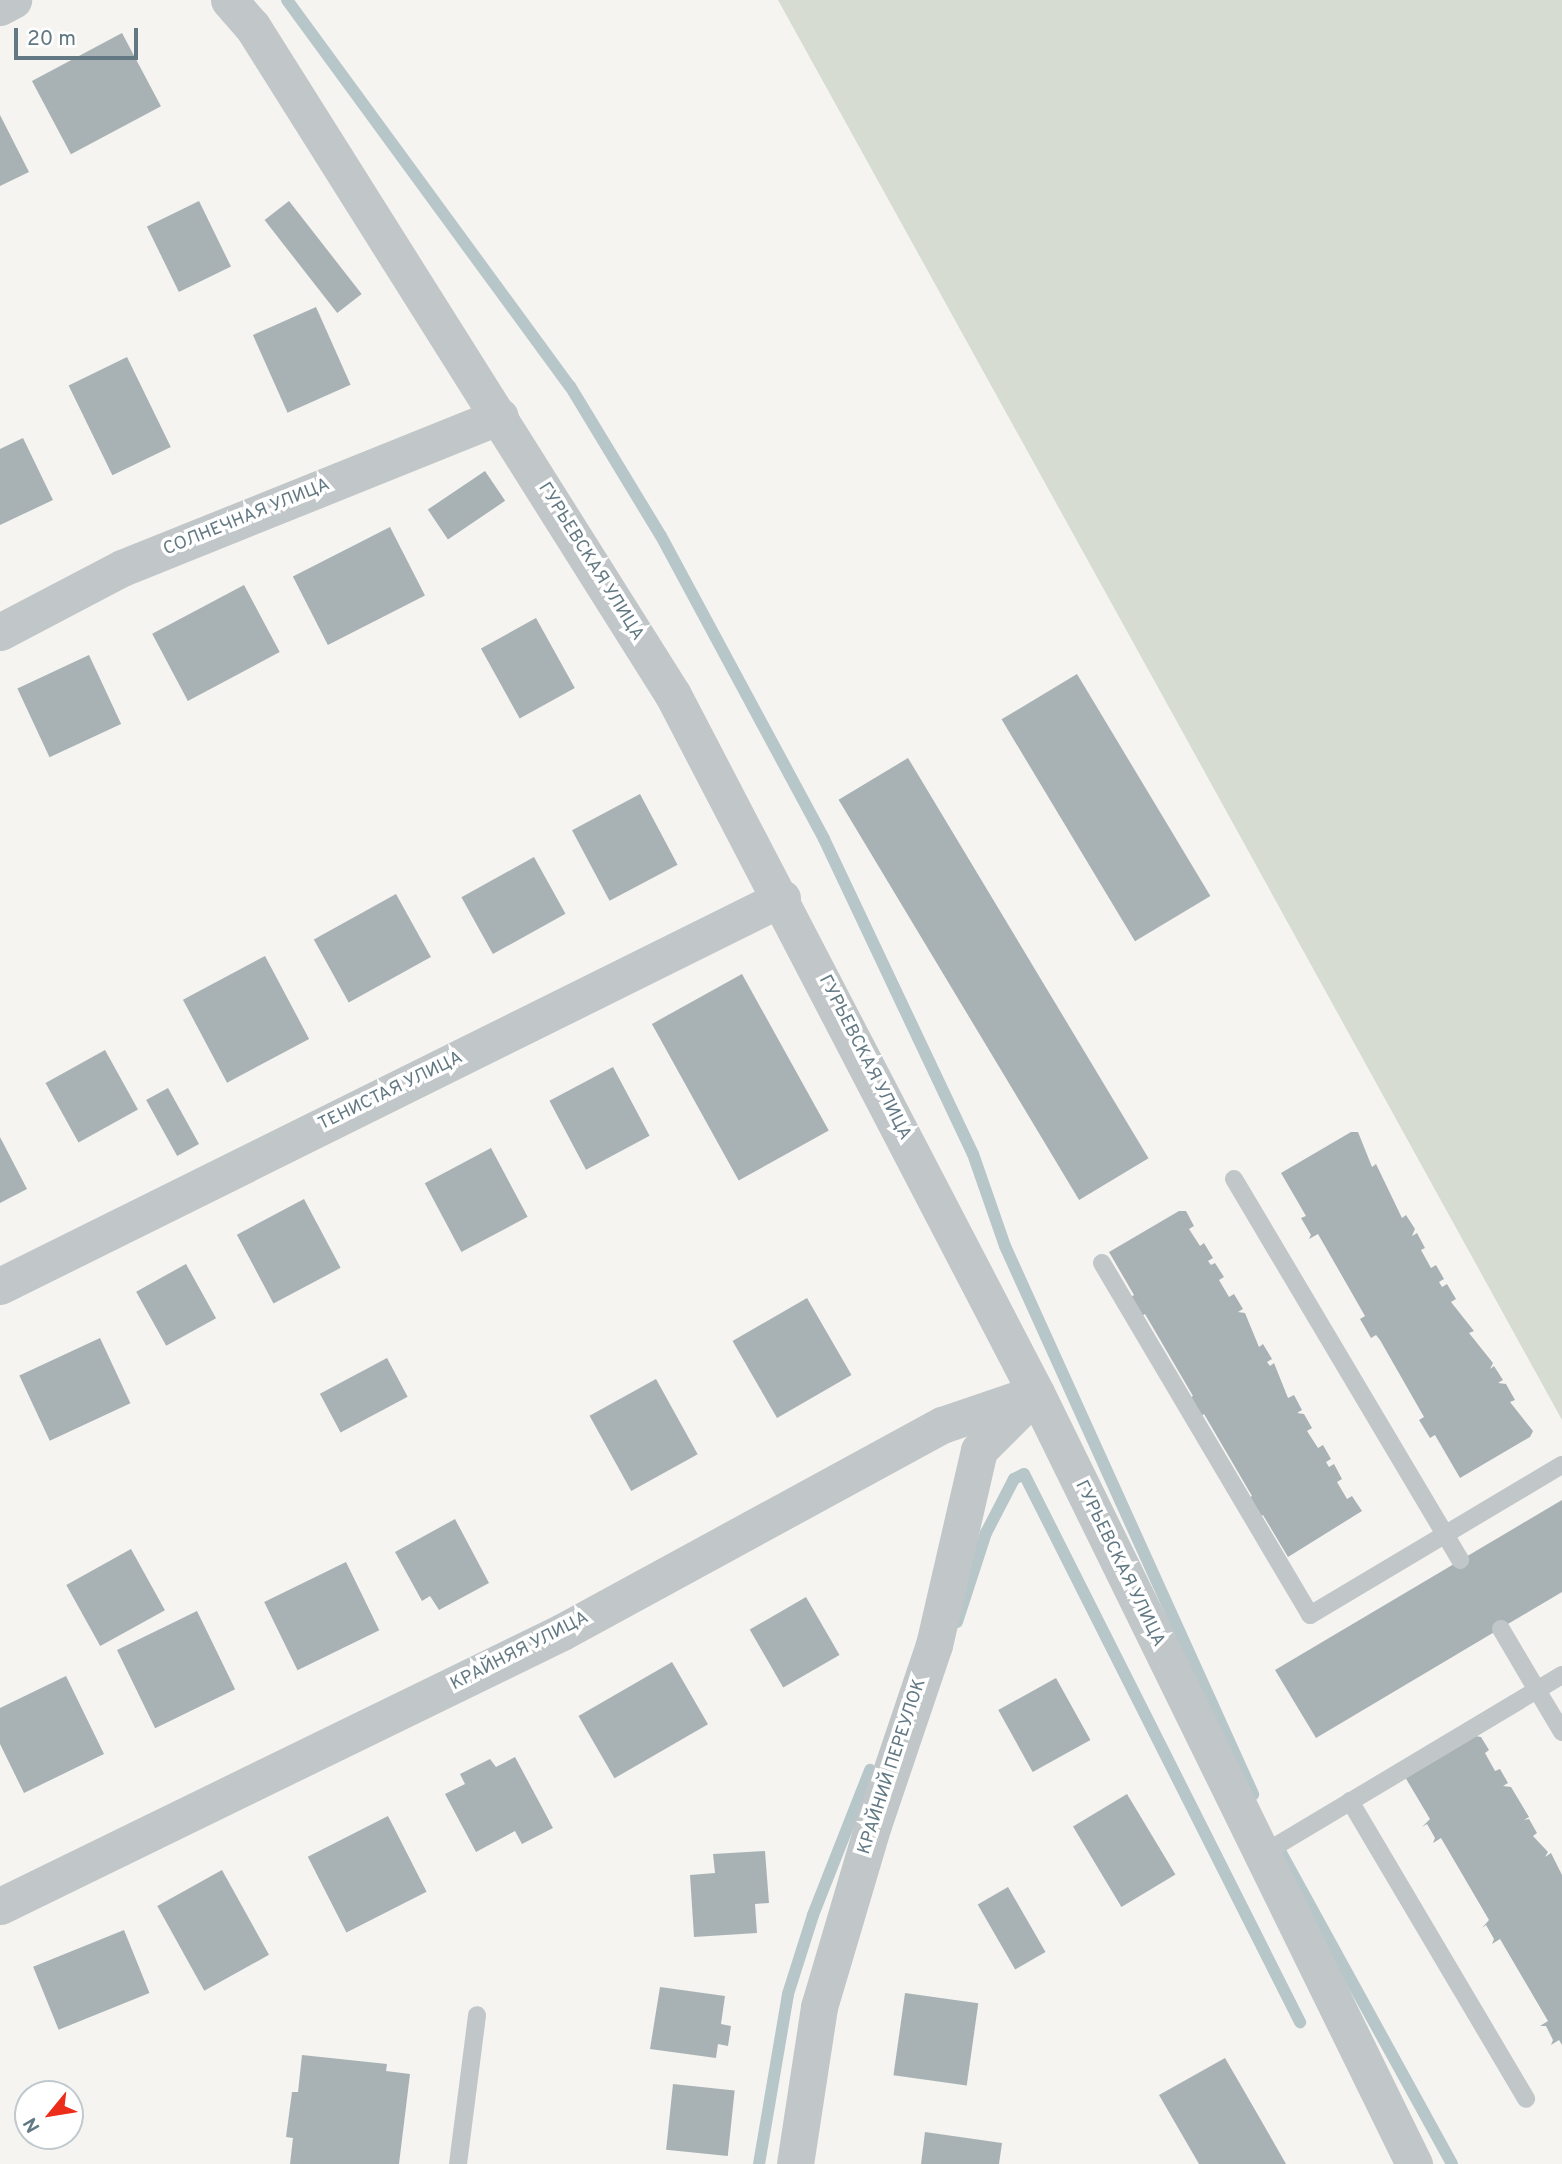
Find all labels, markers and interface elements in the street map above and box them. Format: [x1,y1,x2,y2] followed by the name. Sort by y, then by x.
[18,14,142,58] scale bar
[27,26,76,53] text: 20 m
[161,475,333,561] street label: СОЛНЕЧНАЯ УЛИЦА
[533,479,647,645] street label: ГУРЬЕВСКАЯ УЛИЦА
[813,972,915,1144] street label: ГУРЬЕВСКАЯ УЛИЦА
[315,1048,467,1136] street label: ТЕНИСТАЯ УЛИЦА
[1069,1477,1169,1651] street label: ГУРЬЕВСКАЯ УЛИЦА
[447,1608,593,1696] street label: КРАЙНЯЯ УЛИЦА
[854,1676,932,1858] street label: КРАЙНИЙ ПЕРЕУЛОК
[14,2080,84,2150] north arrow
[19,2113,46,2136] text: N

